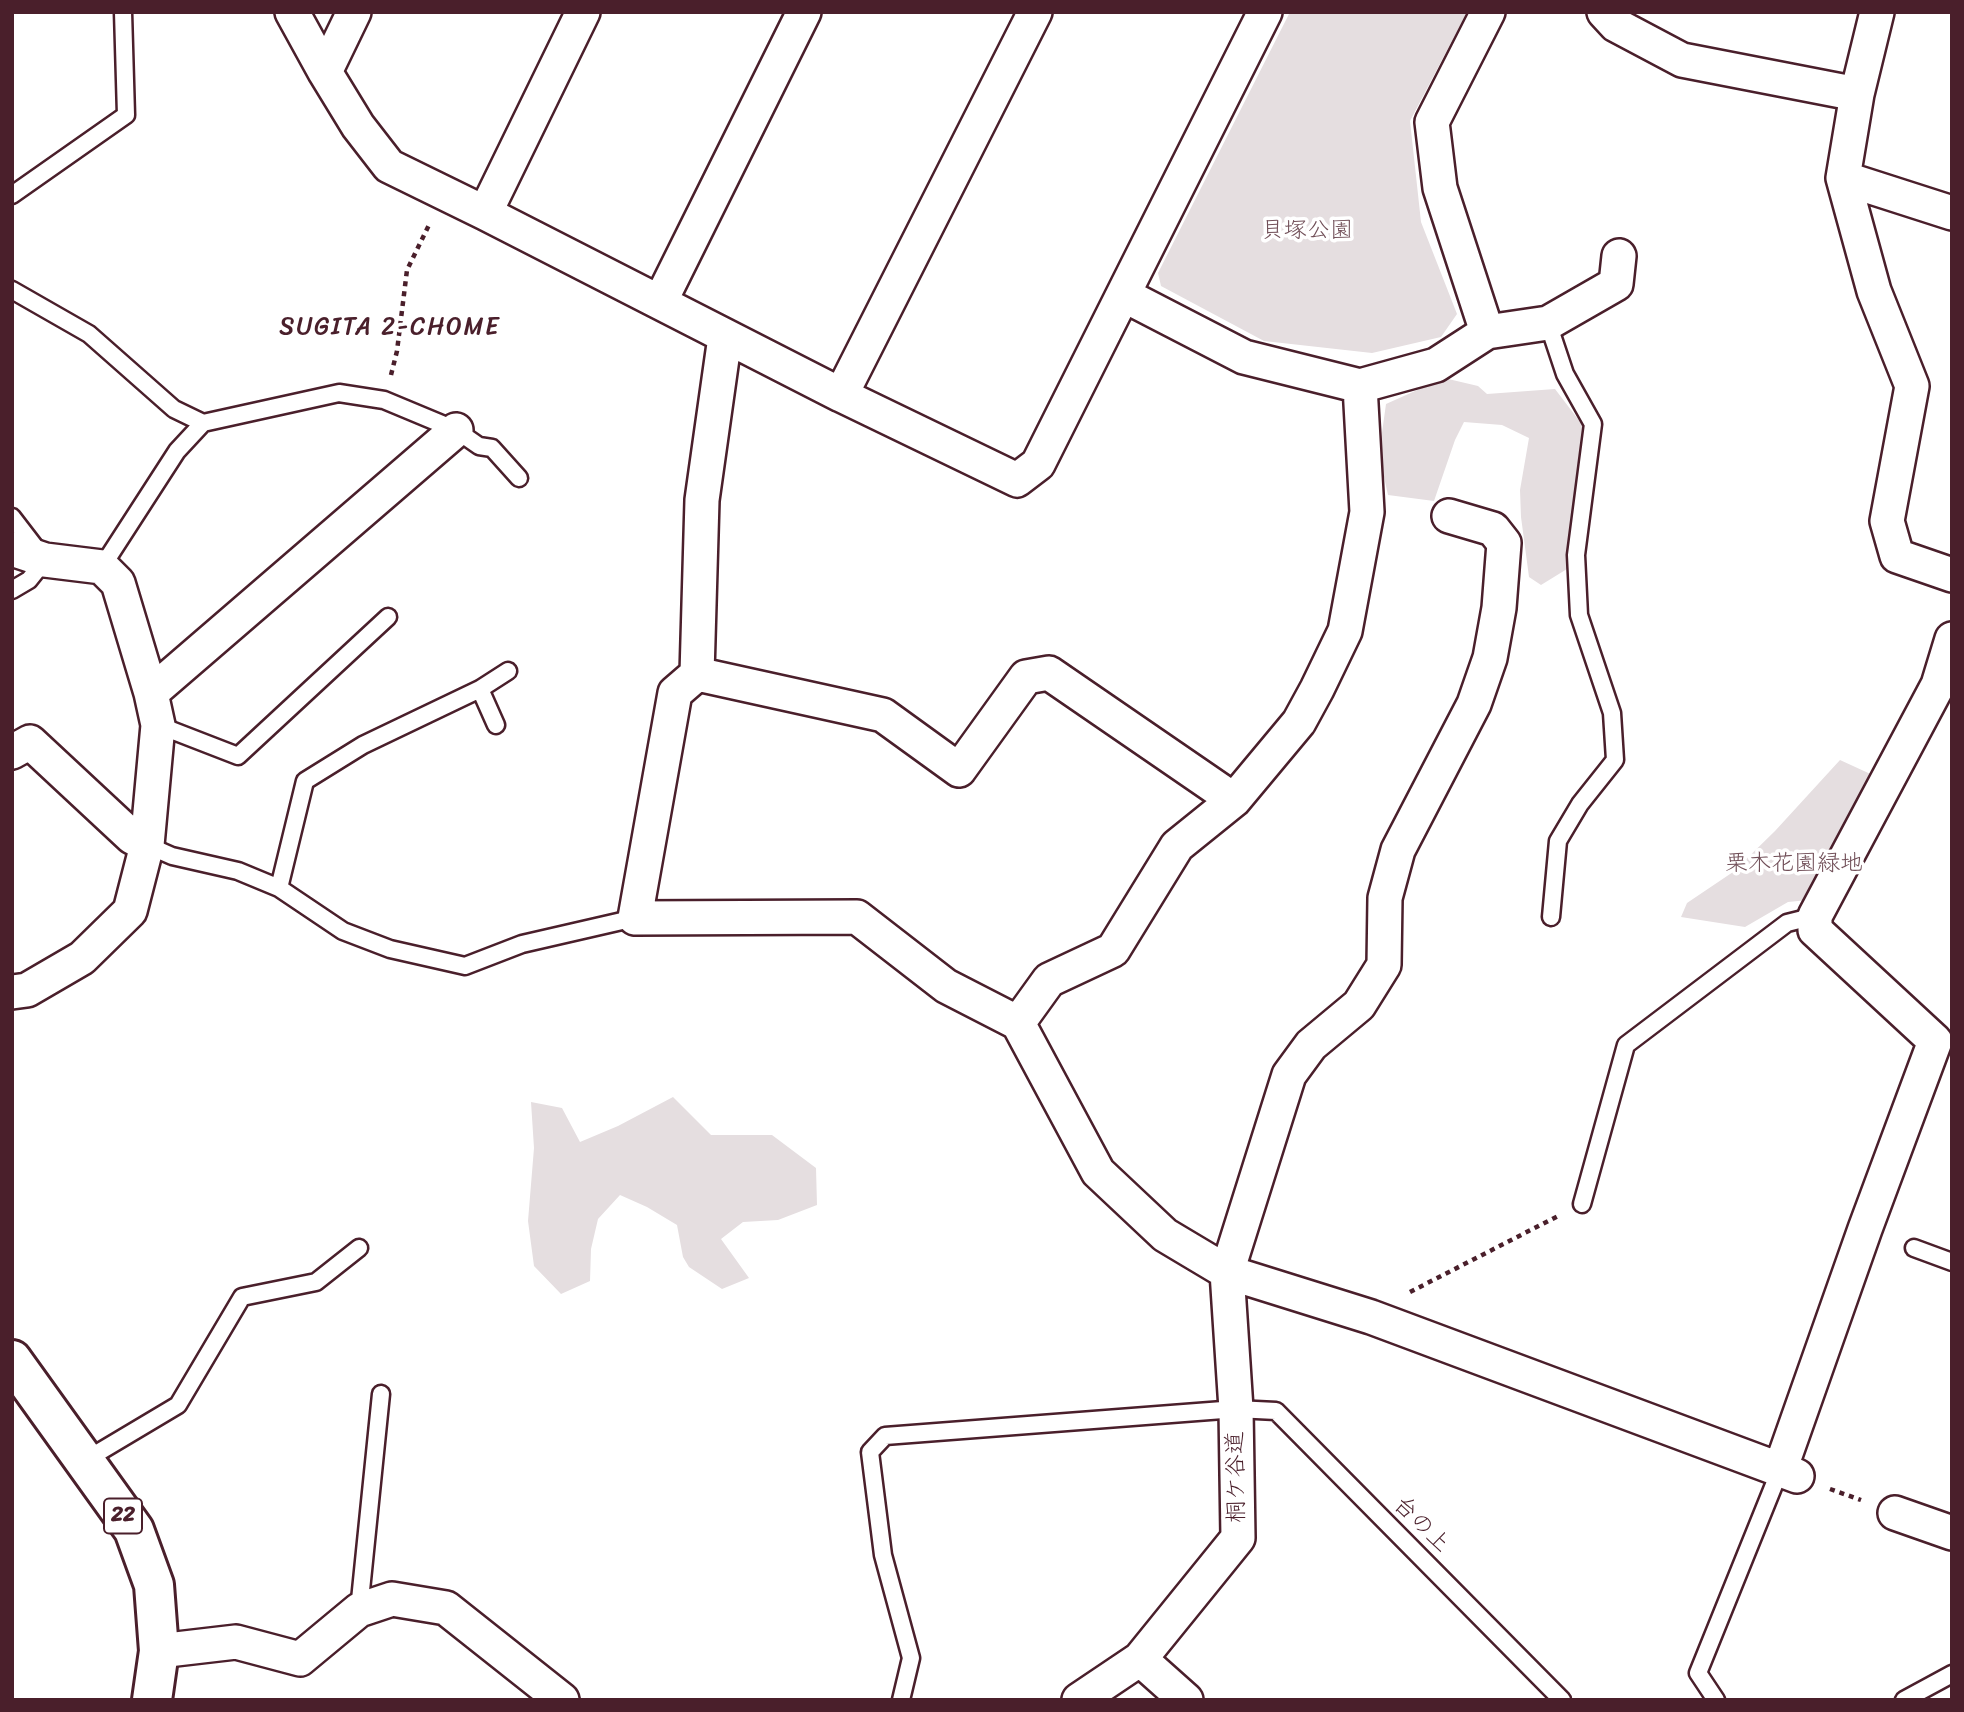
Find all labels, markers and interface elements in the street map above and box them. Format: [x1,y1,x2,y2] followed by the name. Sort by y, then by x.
[1261,217,1353,245] park label: 貝塚公園
[283,314,497,342] district label: SUGITA 2-CHOME
[1725,850,1863,878] park label: 栗木花園緑地
[1222,1431,1252,1523] street label: 桐ケ谷道
[1387,1491,1455,1559] street label: 台の上
[104,1498,142,1534] road number: 22

